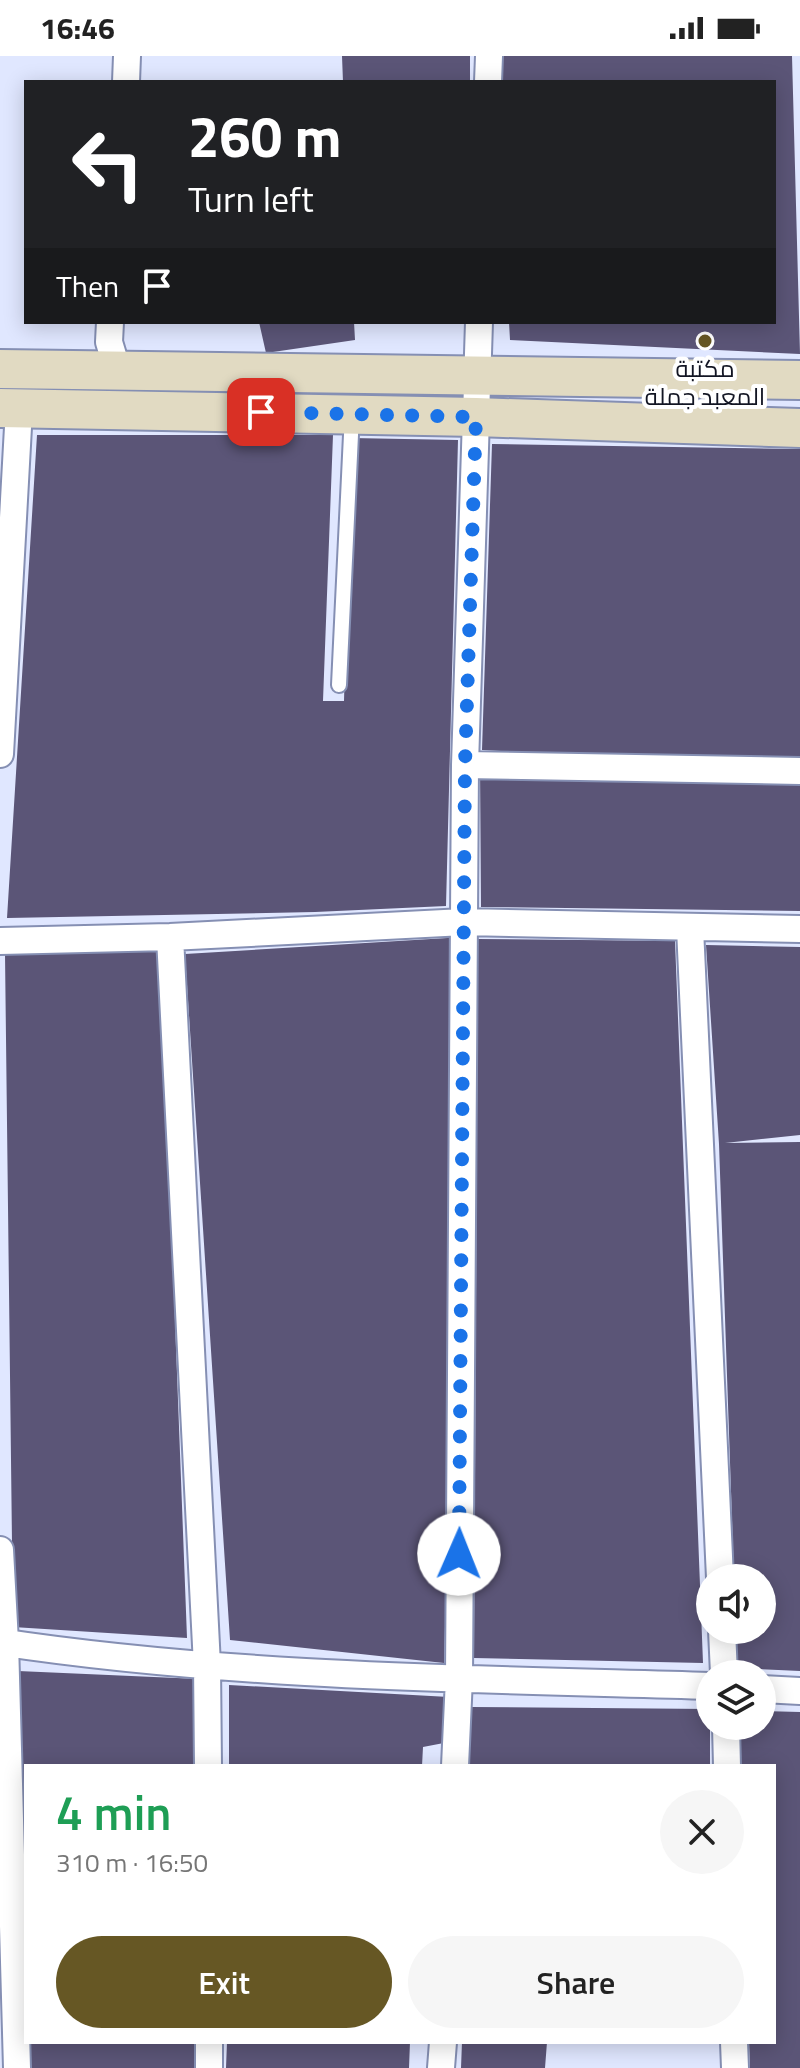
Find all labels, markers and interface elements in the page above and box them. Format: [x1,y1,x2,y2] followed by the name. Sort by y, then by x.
[40,5,115,51] text: 16:46
[188,94,341,179] text: 260 m
[56,112,160,216] icon: left
[188,171,314,226] text: Turn left
[56,263,119,309] text: Then
[135,264,179,308] icon: arrive
[696,332,714,350] marker: مكتبة المعبد جملة
[645,350,765,414] place label: مكتبة المعبد جملة
[227,378,295,446] pin
[239,390,283,434] icon: arrive
[417,1512,501,1596] position arrow
[696,1564,776,1740] map controls
[696,1564,776,1644] button: sound
[696,1660,776,1740] button: layers
[56,1776,171,1849] text: 4 min
[660,1790,744,1874] button: close
[56,1843,208,1882] text: 310 m · 16:50
[56,1936,392,2028] button: Exit
[408,1936,744,2028] button: Share

